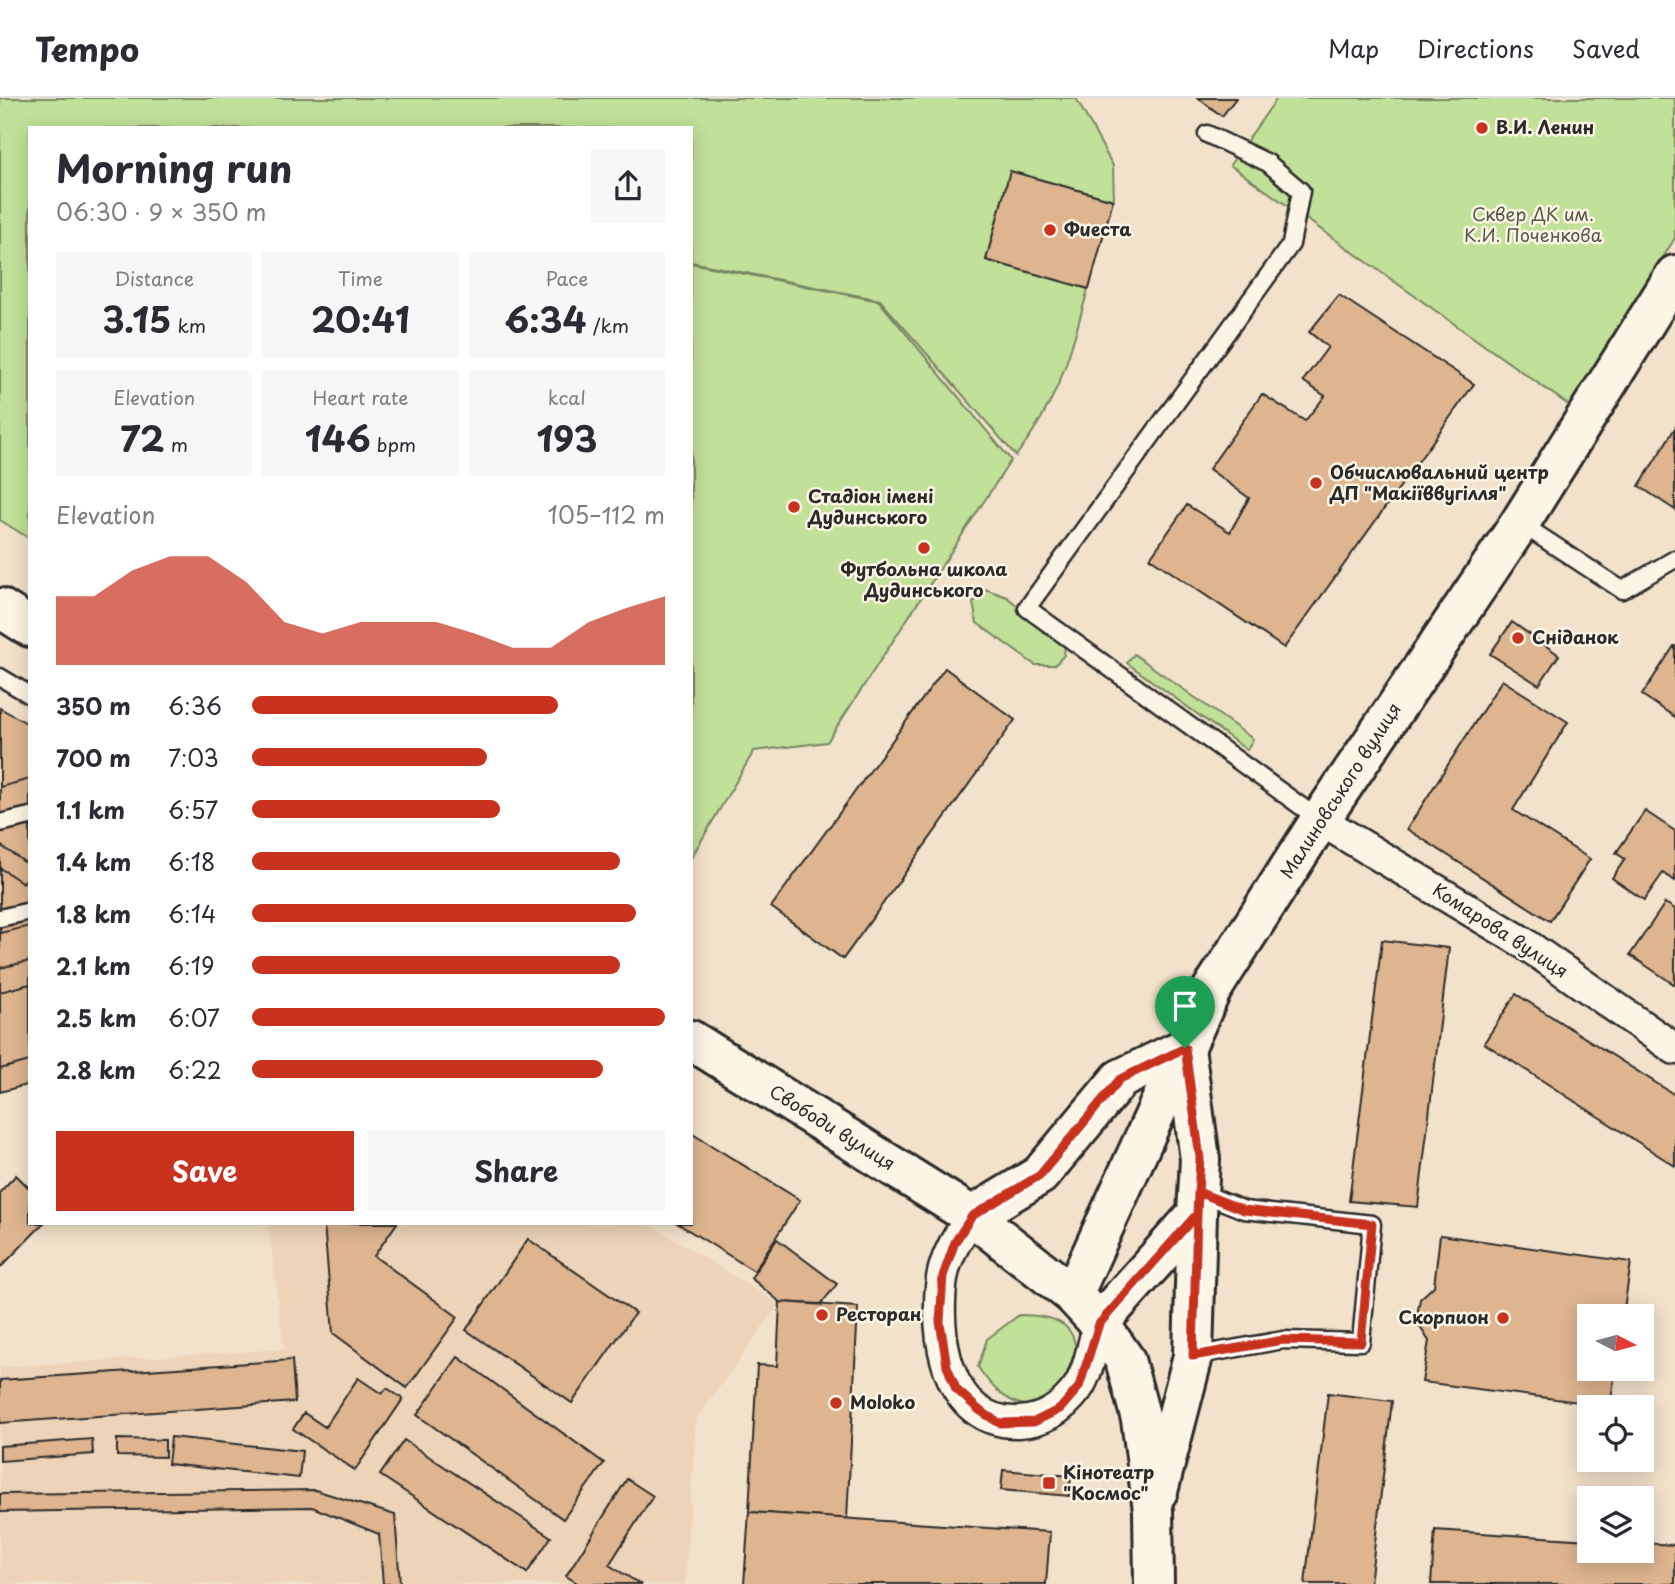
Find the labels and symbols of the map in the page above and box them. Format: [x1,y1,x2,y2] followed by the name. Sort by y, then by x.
[1496,113,1594,140] place label: В.И. Ленин
[1474,120,1490,136] marker: В.И. Ленин
[1464,200,1603,248] park label: Сквер ДК им. К.И. Поченкова
[1064,215,1132,242] place label: Фиеста
[1042,222,1058,238] marker: Фиеста
[1329,458,1549,506] place label: Обчислювальний центр ДП "Макіїввугілля"
[1308,475,1324,491] marker: Обчислювальний центр ДП "Макіїввугілля"
[807,482,933,530] place label: Стадіон імені Дудинського
[786,499,802,515] marker: Стадіон імені Дудинського
[916,540,932,556] marker: Футбольна школа Дудинського
[840,555,1008,603] place label: Футбольна школа Дудинського
[1532,623,1619,650] place label: Сніданок
[1510,630,1526,646] marker: Сніданок
[1273,697,1407,884] street label: Малиновського вулиця
[1428,876,1574,984] street label: Комарова вулиця
[1155,976,1215,1048] pin
[765,1077,901,1176] street label: Свободи вулиця
[836,1300,922,1327] place label: Ресторан
[1399,1303,1489,1330] place label: Скорпион
[1577,1304,1654,1381] north arrow
[814,1307,830,1323] marker: Ресторан
[1495,1310,1511,1326] marker: Скорпион
[850,1388,916,1415] place label: Moloko
[828,1395,844,1411] marker: Moloko
[1063,1458,1154,1506] place label: Кінотеатр "Космос"
[1041,1475,1057,1491] marker: Кінотеатр "Космос"

